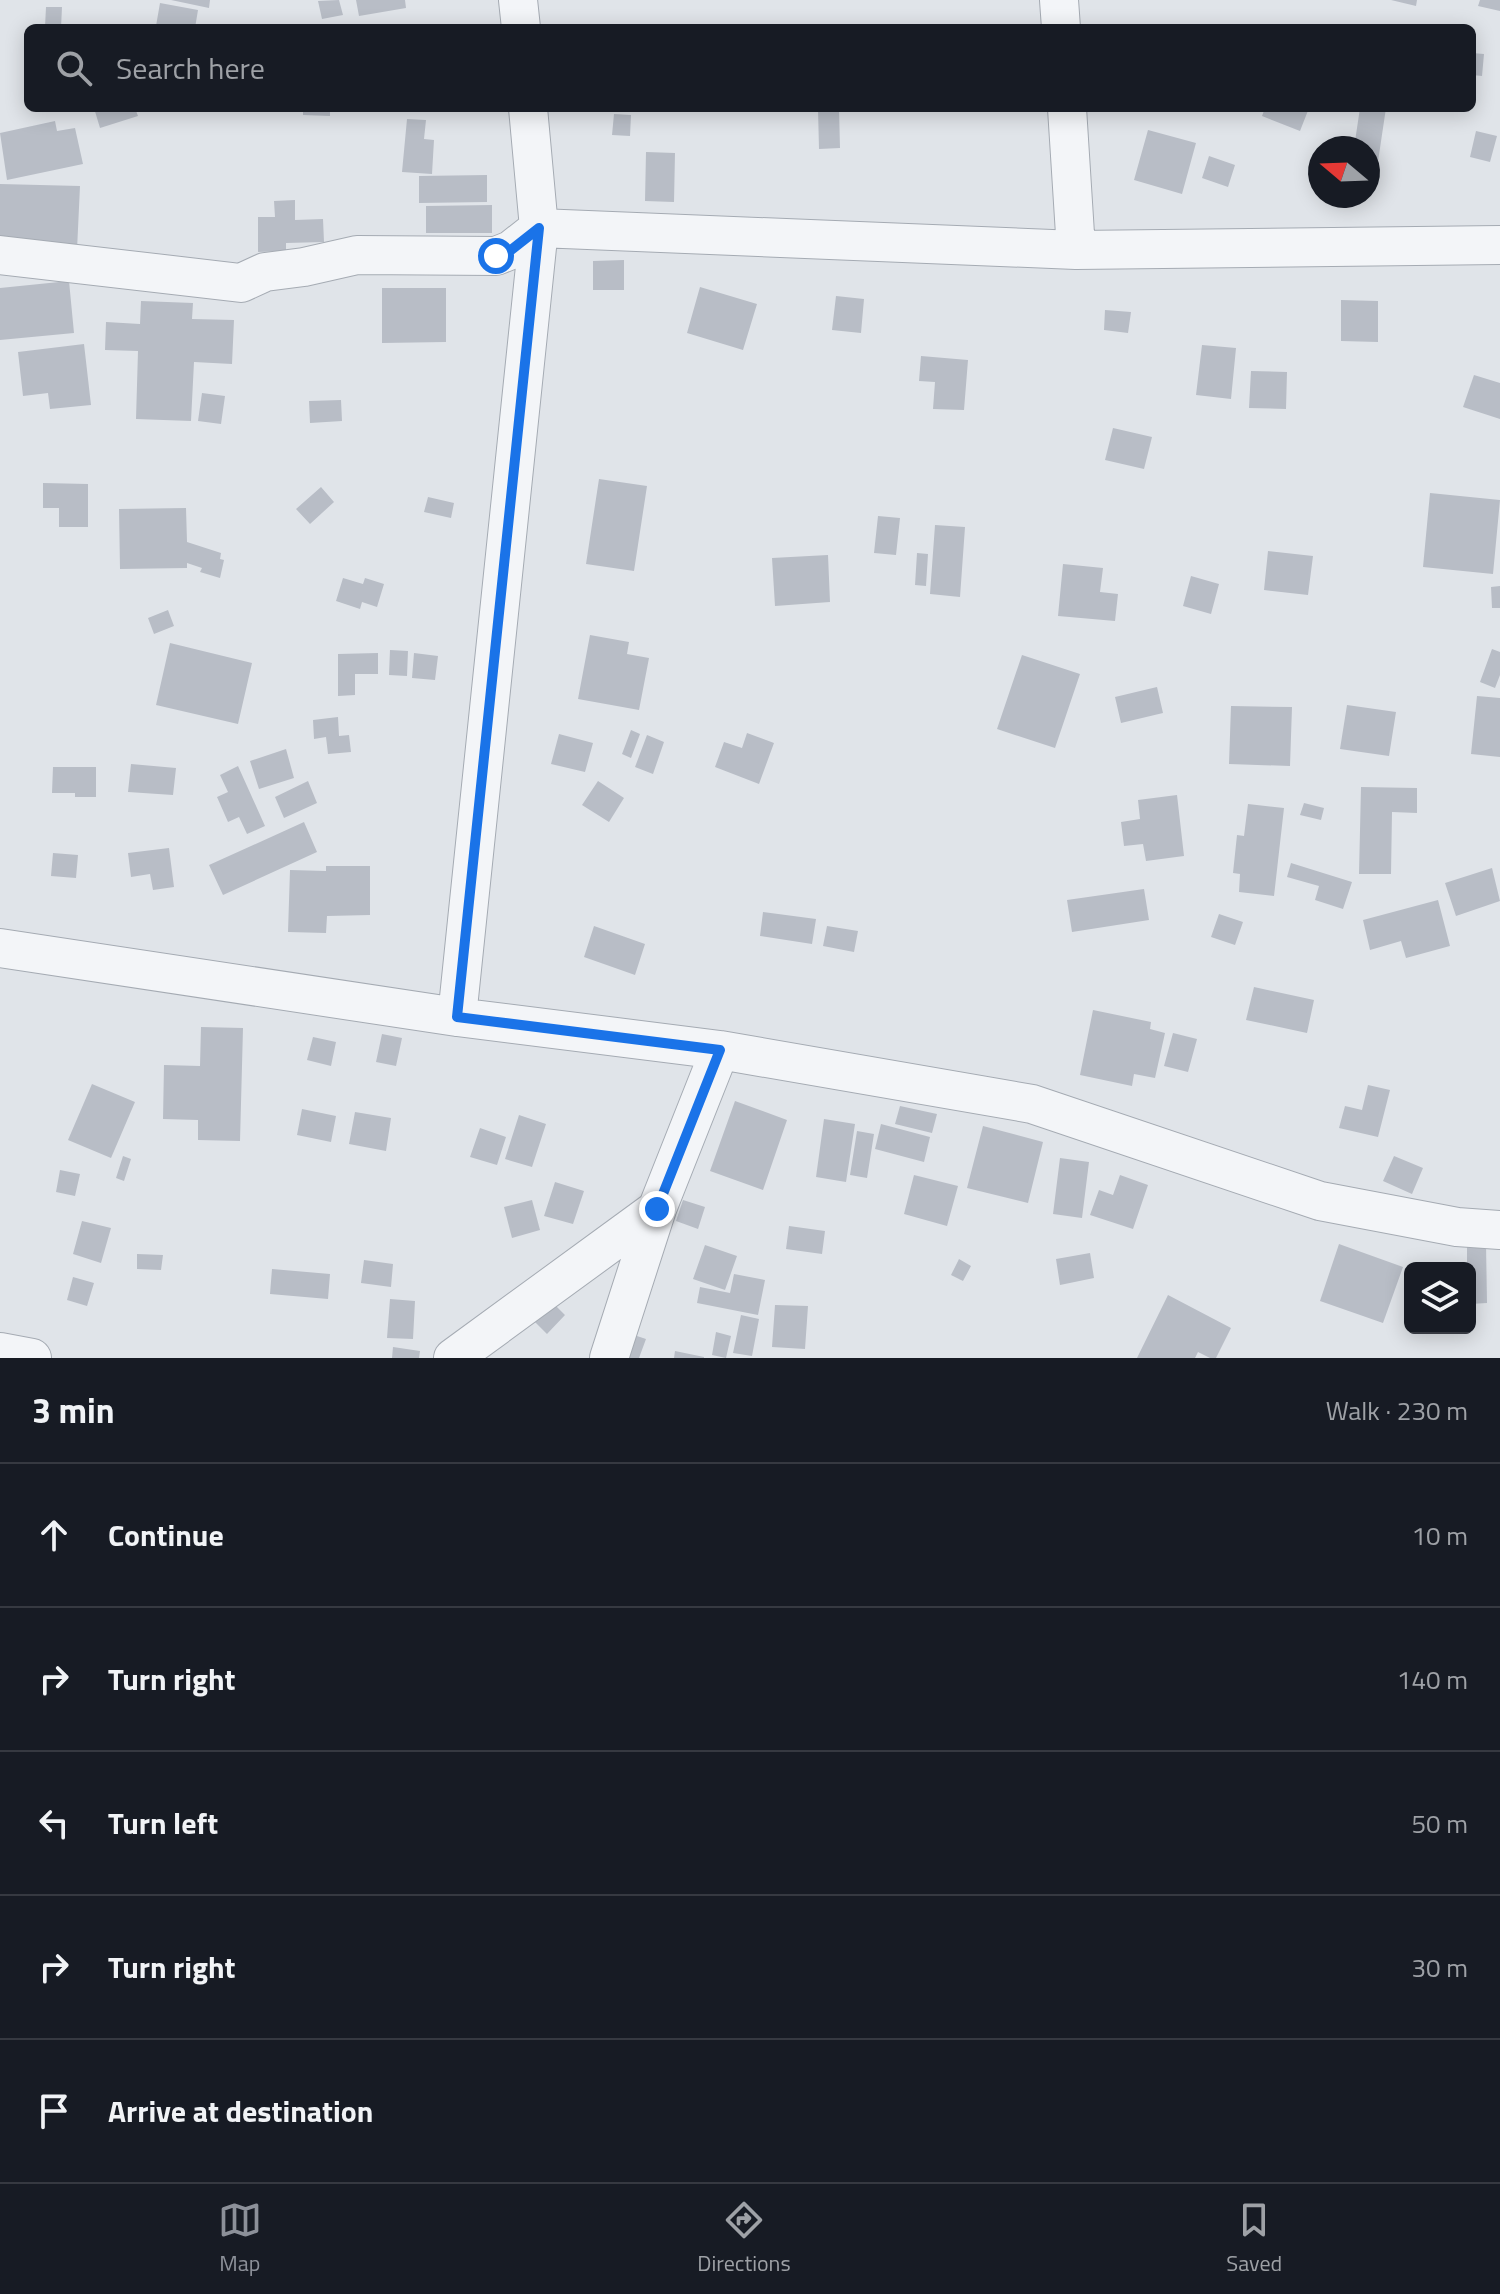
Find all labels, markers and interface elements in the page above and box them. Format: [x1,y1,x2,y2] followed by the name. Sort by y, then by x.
[24,24,1476,112] search box
[116,45,265,91] text: Search here
[52,46,96,90] icon: search
[1308,136,1380,208] north arrow
[478,238,514,274] route start
[639,1191,675,1227] route end
[1404,1262,1476,1334] map controls
[1404,1262,1476,1334] button: layers
[32,1384,115,1436] text: 3 min
[1326,1391,1468,1430] text: Walk · 230 m
[108,1512,224,1558] text: Continue
[32,1513,76,1557] icon: ahead
[1411,1516,1468,1555] text: 10 m
[108,1656,236,1702] text: Turn right
[32,1657,76,1701] icon: right
[1397,1660,1468,1699] text: 140 m
[108,1800,218,1846] text: Turn left
[32,1801,76,1845] icon: left
[1411,1804,1468,1843] text: 50 m
[108,1944,236,1990] text: Turn right
[32,1945,76,1989] icon: right
[1411,1948,1468,1987] text: 30 m
[108,2088,373,2134] text: Arrive at destination
[32,2089,76,2133] icon: arrive
[218,2198,262,2280] tab: Map
[697,2198,791,2280] tab: Directions
[1226,2198,1282,2280] tab: Saved

